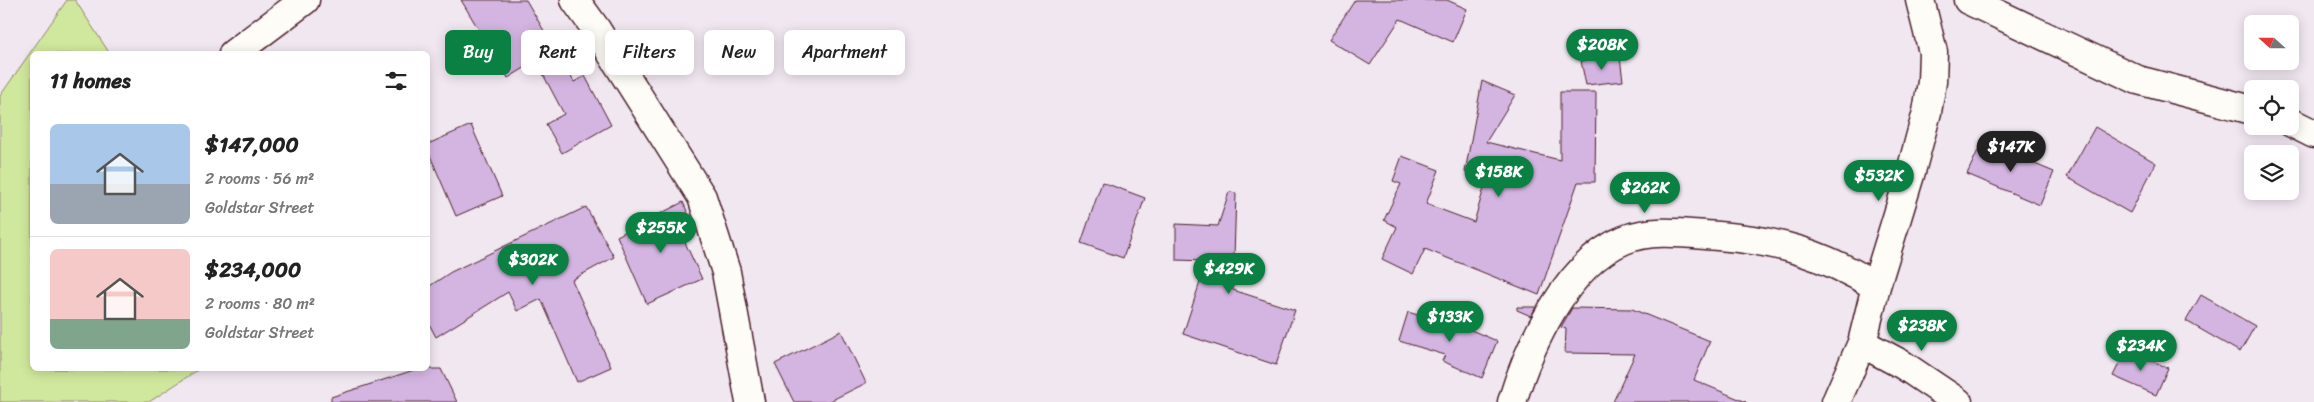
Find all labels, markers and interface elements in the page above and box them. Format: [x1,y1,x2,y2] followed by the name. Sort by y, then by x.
[2244,15,2299,70] north arrow
[2244,15,2299,200] map controls
[1567,28,1637,71] pin: $208K
[445,30,511,75] chip: Buy
[521,30,595,75] chip: Rent
[605,30,694,75] chip: Filters
[704,30,774,75] chip: New
[784,30,905,75] chip: Apartment
[1577,30,1627,59] text: $208K
[50,62,131,100] text: 11 homes
[382,67,410,95] icon: filters
[2244,80,2299,135] button: locate
[205,126,299,164] text: $147,000
[1976,130,2046,173] pin: $147K
[1988,132,2034,161] text: $147K
[90,144,150,204] icon: home
[2244,145,2299,200] button: layers
[1464,156,1534,198] pin: $158K
[1476,157,1522,186] text: $158K
[1844,160,1914,202] pin: $532K
[1855,161,1903,190] text: $532K
[205,164,314,193] text: 2 rooms · 56 m²
[1610,172,1680,214] pin: $262K
[1621,173,1669,202] text: $262K
[205,193,314,222] text: Goldstar Street
[626,212,696,254] pin: $255K
[636,213,686,242] text: $255K
[498,244,568,286] pin: $302K
[509,245,557,274] text: $302K
[205,251,301,289] text: $234,000
[1194,252,1264,295] pin: $429K
[1204,254,1254,283] text: $429K
[90,269,150,329] icon: home
[205,289,315,318] text: 2 rooms · 80 m²
[1415,300,1485,343] pin: $133K
[1428,302,1472,331] text: $133K
[1887,310,1957,352] pin: $238K
[1898,311,1946,340] text: $238K
[205,318,314,347] text: Goldstar Street
[2106,330,2176,372] pin: $234K
[2117,331,2165,360] text: $234K

